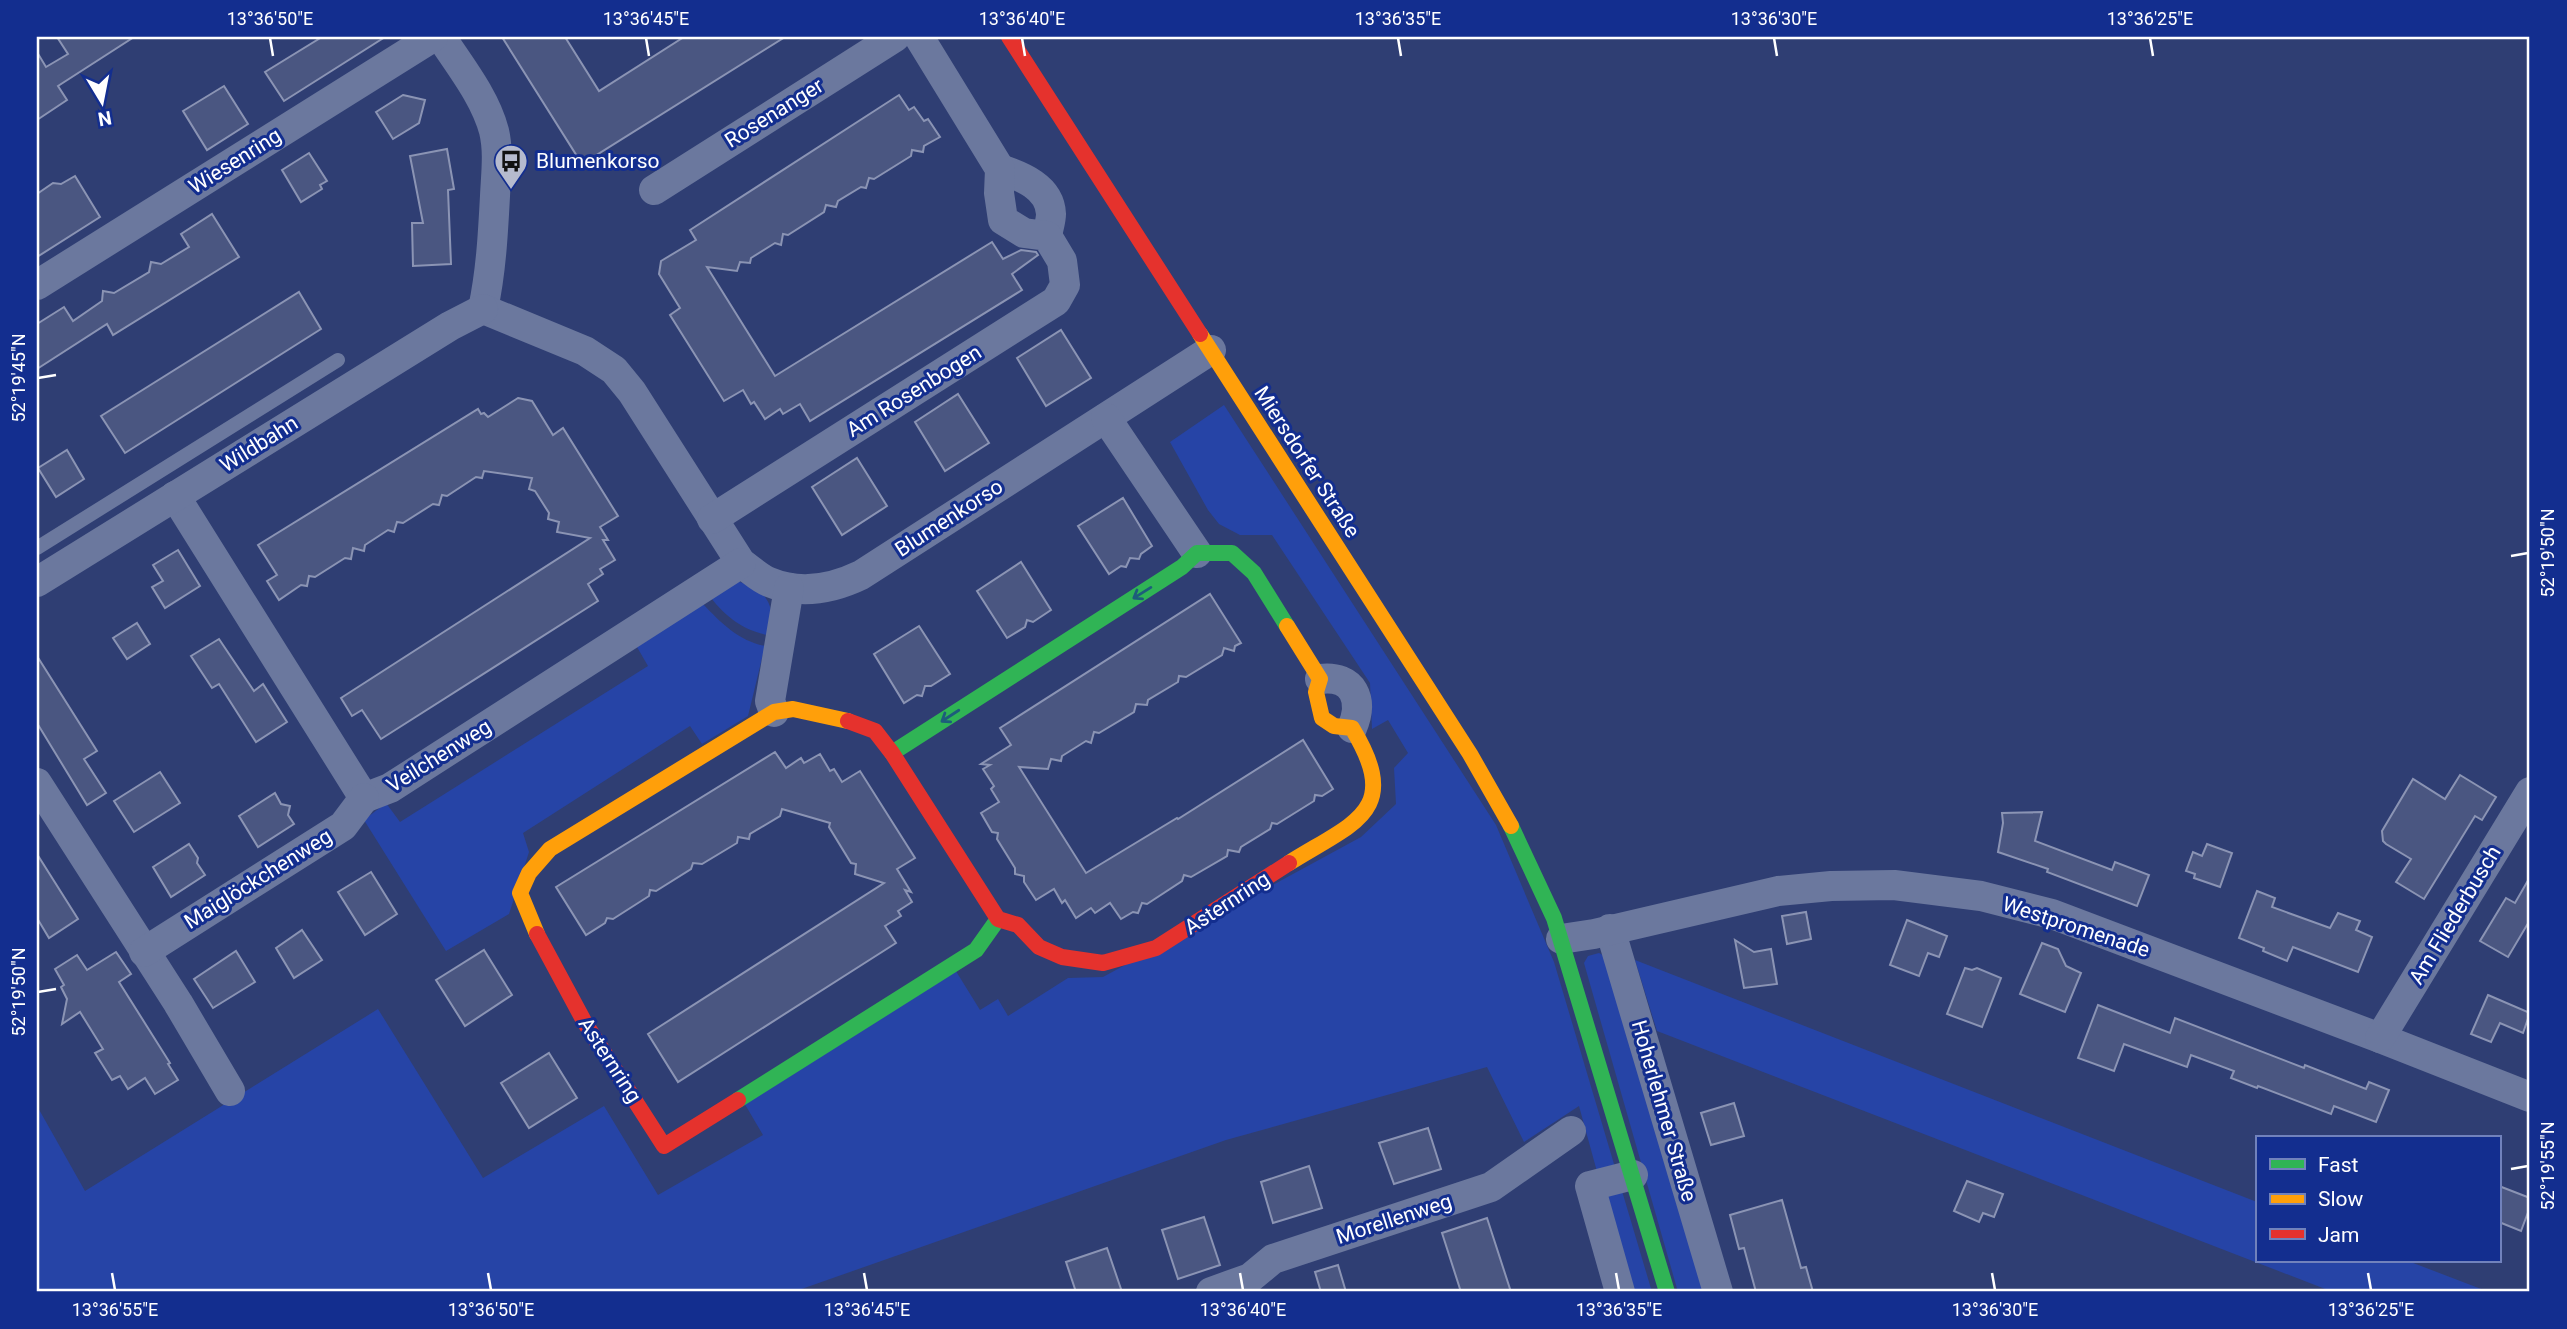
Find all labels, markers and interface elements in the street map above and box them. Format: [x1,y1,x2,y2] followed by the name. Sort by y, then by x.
[227,8,313,29] text: 13°36'50"E
[603,8,689,29] text: 13°36'45"E
[979,8,1065,29] text: 13°36'40"E
[1355,8,1441,29] text: 13°36'35"E
[1731,8,1817,29] text: 13°36'30"E
[2107,8,2193,29] text: 13°36'25"E
[66,66,136,136] north arrow
[720,73,828,153] street label: Rosenanger
[96,106,113,131] text: N
[185,123,285,199] street label: Wiesenring
[492,142,530,191] bus stop icon: Blumenkorso
[536,149,659,173] place label: Blumenkorso
[8,333,29,423] text: 52°19'45"N
[842,340,986,442] street label: Am Rosenbogen
[1249,382,1365,542] street label: Miersdorfer Straße
[216,411,302,477] street label: Wildbahn
[891,474,1007,562] street label: Blumenkorso
[2537,508,2558,598] text: 52°19'50"N
[1132,586,1152,600] one-way arrow
[941,708,960,723] one-way arrow
[382,714,496,798] street label: Veilchenweg
[180,824,336,934] street label: Maiglöckchenweg
[2404,841,2506,989] street label: Am Fliederbusch
[1180,867,1274,939] street label: Asternring
[1999,892,2153,962] street label: Westpromenade
[8,947,29,1037] text: 52°19'50"N
[574,1013,646,1107] street label: Asternring
[1627,1018,1701,1204] street label: Hoherlehmer Straße
[2537,1121,2558,1211] text: 52°19'55"N
[2256,1136,2500,1262] legend
[2318,1153,2359,1177] text: Fast
[2318,1187,2364,1211] text: Slow
[1333,1189,1455,1249] street label: Morellenweg
[2318,1223,2359,1247] text: Jam
[72,1299,158,1320] text: 13°36'55"E
[448,1299,534,1320] text: 13°36'50"E
[824,1299,910,1320] text: 13°36'45"E
[1200,1299,1286,1320] text: 13°36'40"E
[1576,1299,1662,1320] text: 13°36'35"E
[1952,1299,2038,1320] text: 13°36'30"E
[2328,1299,2414,1320] text: 13°36'25"E

